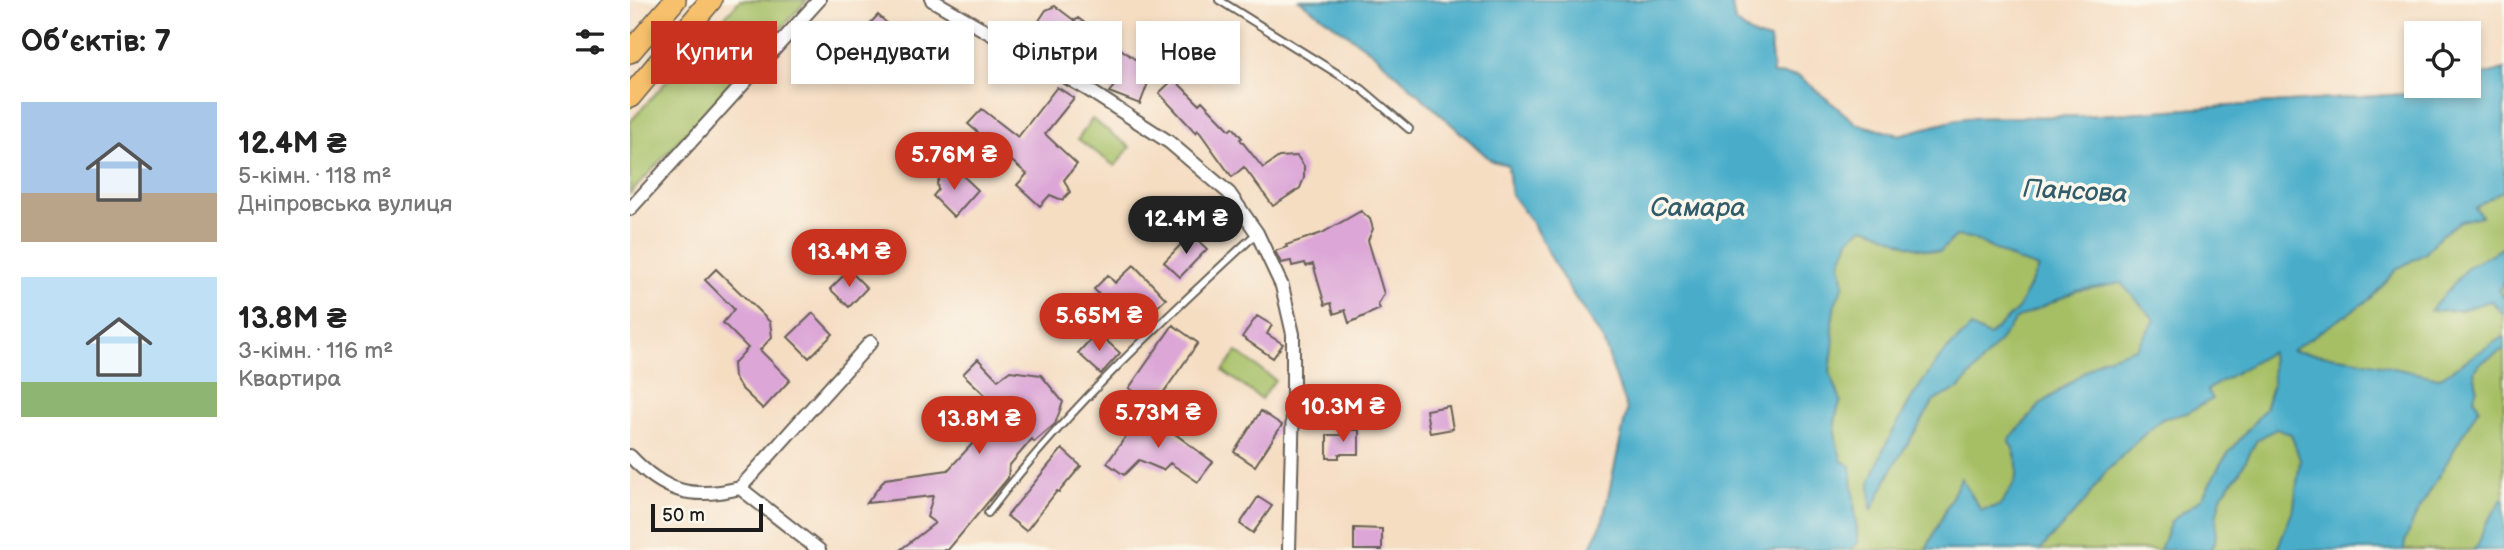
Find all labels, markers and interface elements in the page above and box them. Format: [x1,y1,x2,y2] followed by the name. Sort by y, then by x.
[651,21,777,84] chip: Купити
[791,21,974,84] chip: Орендувати
[988,21,1122,84] chip: Фільтри
[1136,21,1240,84] chip: Нове
[2404,21,2481,98] map controls
[2404,21,2481,98] button: locate
[571,23,609,61] icon: filters
[21,24,171,60] text: Об’єктів: 7
[238,126,347,162] text: 12.4M ₴
[77,130,161,214] icon: home
[889,132,1019,192] pin: 5.76M ₴
[911,141,997,169] text: 5.76M ₴
[238,162,392,190] text: 5-кімн. · 118 m²
[2022,174,2128,210] water label: Пансова
[238,190,452,218] text: Дніпровська вулиця
[1650,193,1746,224] water label: Самара
[1121,196,1251,256] pin: 12.4M ₴
[1144,205,1228,233] text: 12.4M ₴
[784,230,914,289] pin: 13.4M ₴
[807,238,891,266] text: 13.4M ₴
[1034,294,1164,353] pin: 5.65M ₴
[238,301,347,337] text: 13.8M ₴
[1056,302,1142,330] text: 5.65M ₴
[77,305,161,389] icon: home
[238,337,393,365] text: 3-кімн. · 116 m²
[238,365,341,393] text: Квартира
[1278,384,1408,444] pin: 10.3M ₴
[1093,391,1223,450] pin: 5.73M ₴
[1301,393,1385,421] text: 10.3M ₴
[914,396,1044,456] pin: 13.8M ₴
[1115,399,1201,427] text: 5.73M ₴
[937,405,1021,433] text: 13.8M ₴
[651,501,763,533] scale bar
[662,504,705,527] text: 50 m

